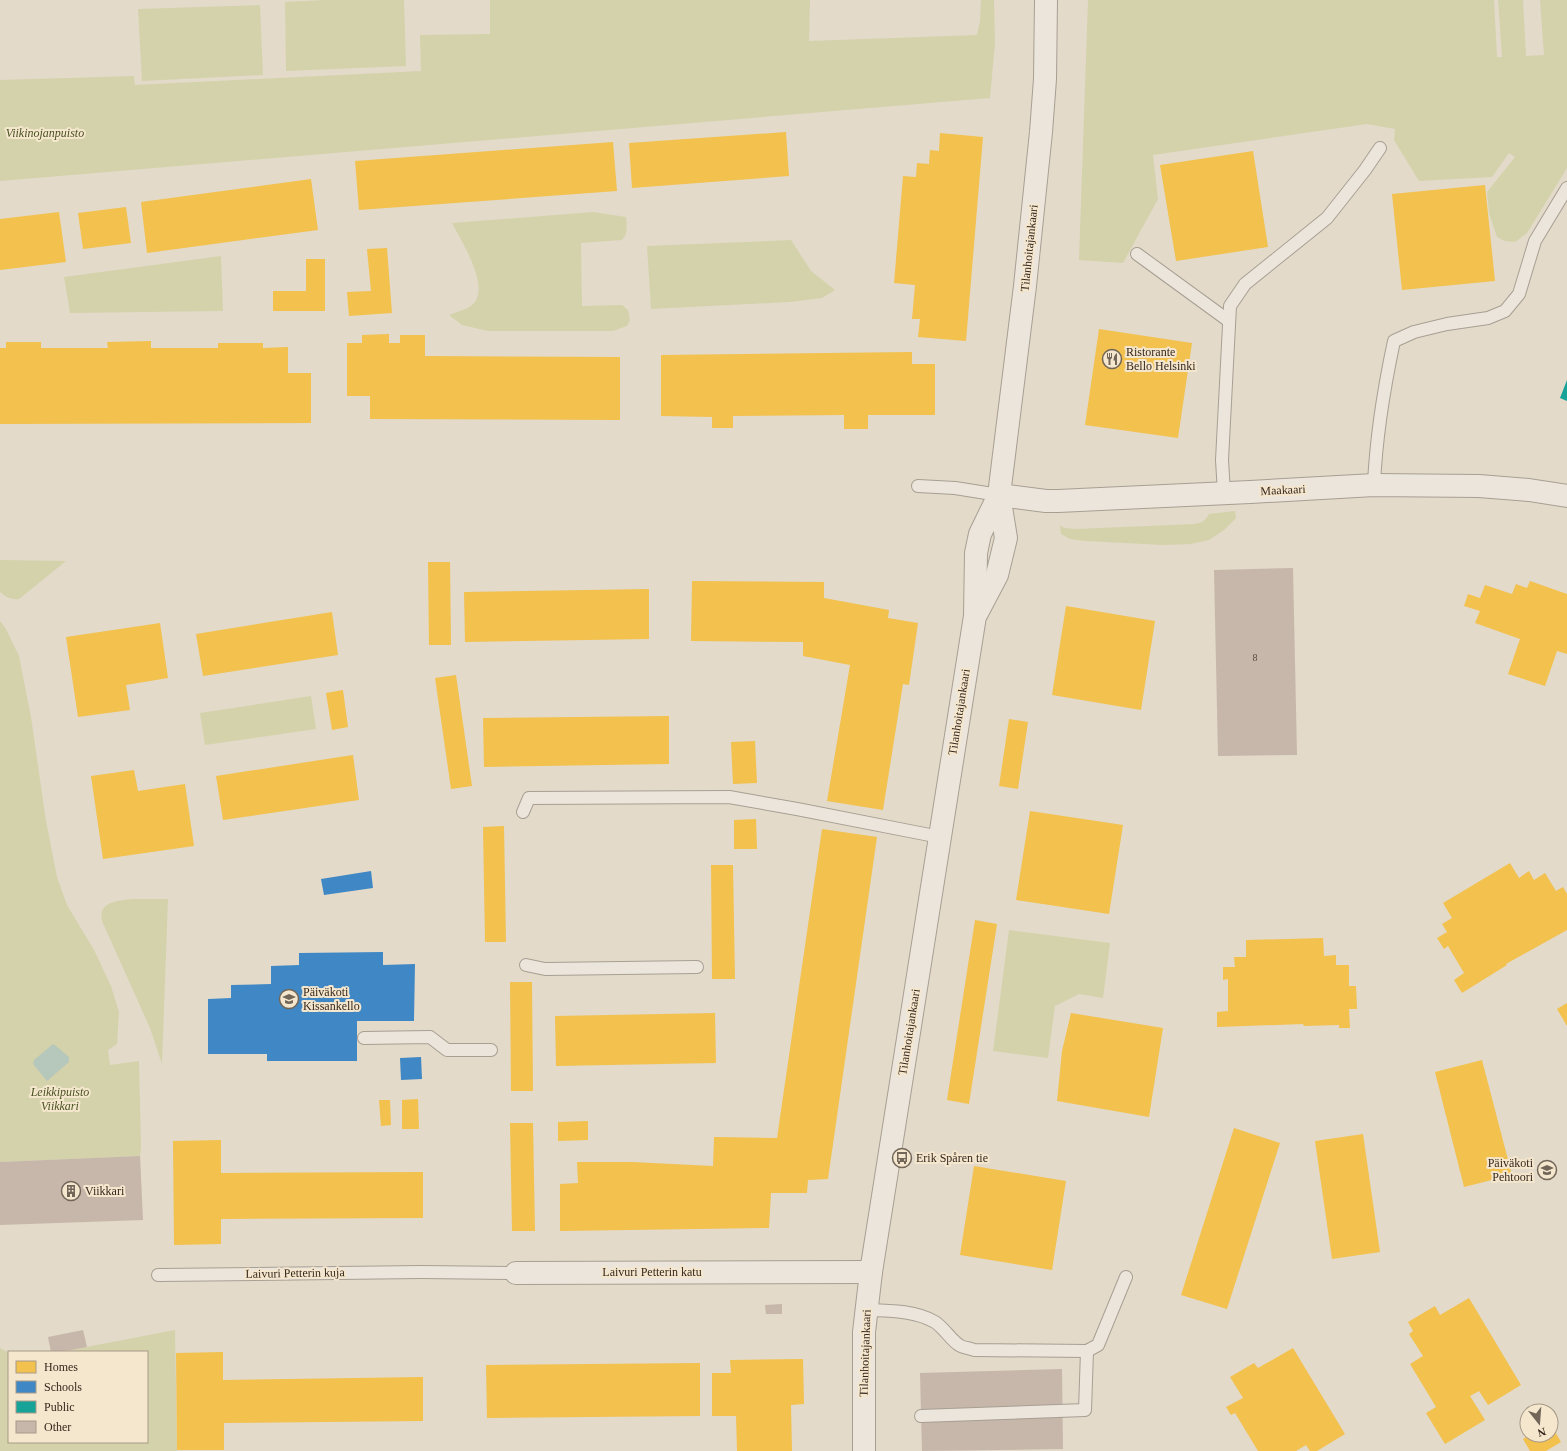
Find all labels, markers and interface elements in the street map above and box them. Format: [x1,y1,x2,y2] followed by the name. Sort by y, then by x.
[6,126,84,140] park label: Viikinojanpuisto
[1017,203,1041,292] street label: Tilanhoitajankaari
[1126,345,1196,373] place label: Ristorante Bello Helsinki
[1101,348,1123,370] restaurant icon: Ristorante Bello Helsinki
[1260,482,1307,498] street label: Maakaari
[1253,652,1258,663] house number: 8
[945,667,973,756] street label: Tilanhoitajankaari
[303,985,360,1013] place label: Päiväkoti Kissankello
[895,987,923,1076] street label: Tilanhoitajankaari
[278,988,300,1010] school or university icon: Päiväkoti Kissankello
[30,1085,89,1113] park label: Leikkipuisto Viikkari
[891,1147,913,1169] bus stop icon: Erik Spåren tie
[916,1151,988,1165] place label: Erik Spåren tie
[1488,1156,1534,1184] place label: Päiväkoti Pehtoori
[1536,1159,1558,1181] school or university icon: Päiväkoti Pehtoori
[60,1180,82,1202] building icon: Viikkari
[85,1184,125,1198] place label: Viikkari
[245,1265,345,1281] street label: Laivuri Petterin kuja
[602,1265,702,1279] street label: Laivuri Petterin katu
[856,1308,874,1397] street label: Tilanhoitajankaari
[8,1351,148,1443] legend
[44,1360,78,1374] text: Homes
[44,1380,82,1394] text: Schools
[44,1400,75,1414] text: Public
[1519,1403,1559,1443] north arrow
[44,1420,71,1434] text: Other
[1536,1426,1547,1439] text: N

